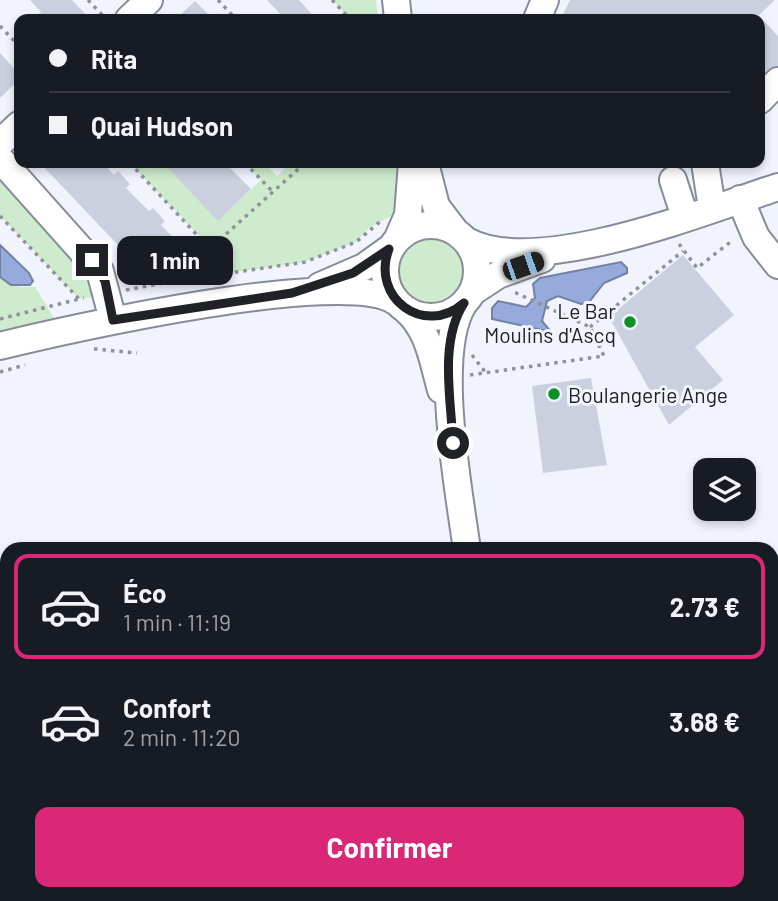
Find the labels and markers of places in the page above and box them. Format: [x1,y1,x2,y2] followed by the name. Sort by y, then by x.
[484,298,616,347] place label: Le Bar Moulins d'Ascq
[622,314,638,330] marker: Le Bar Moulins d'Ascq
[568,382,728,407] place label: Boulangerie Ange
[546,386,562,402] marker: Boulangerie Ange

